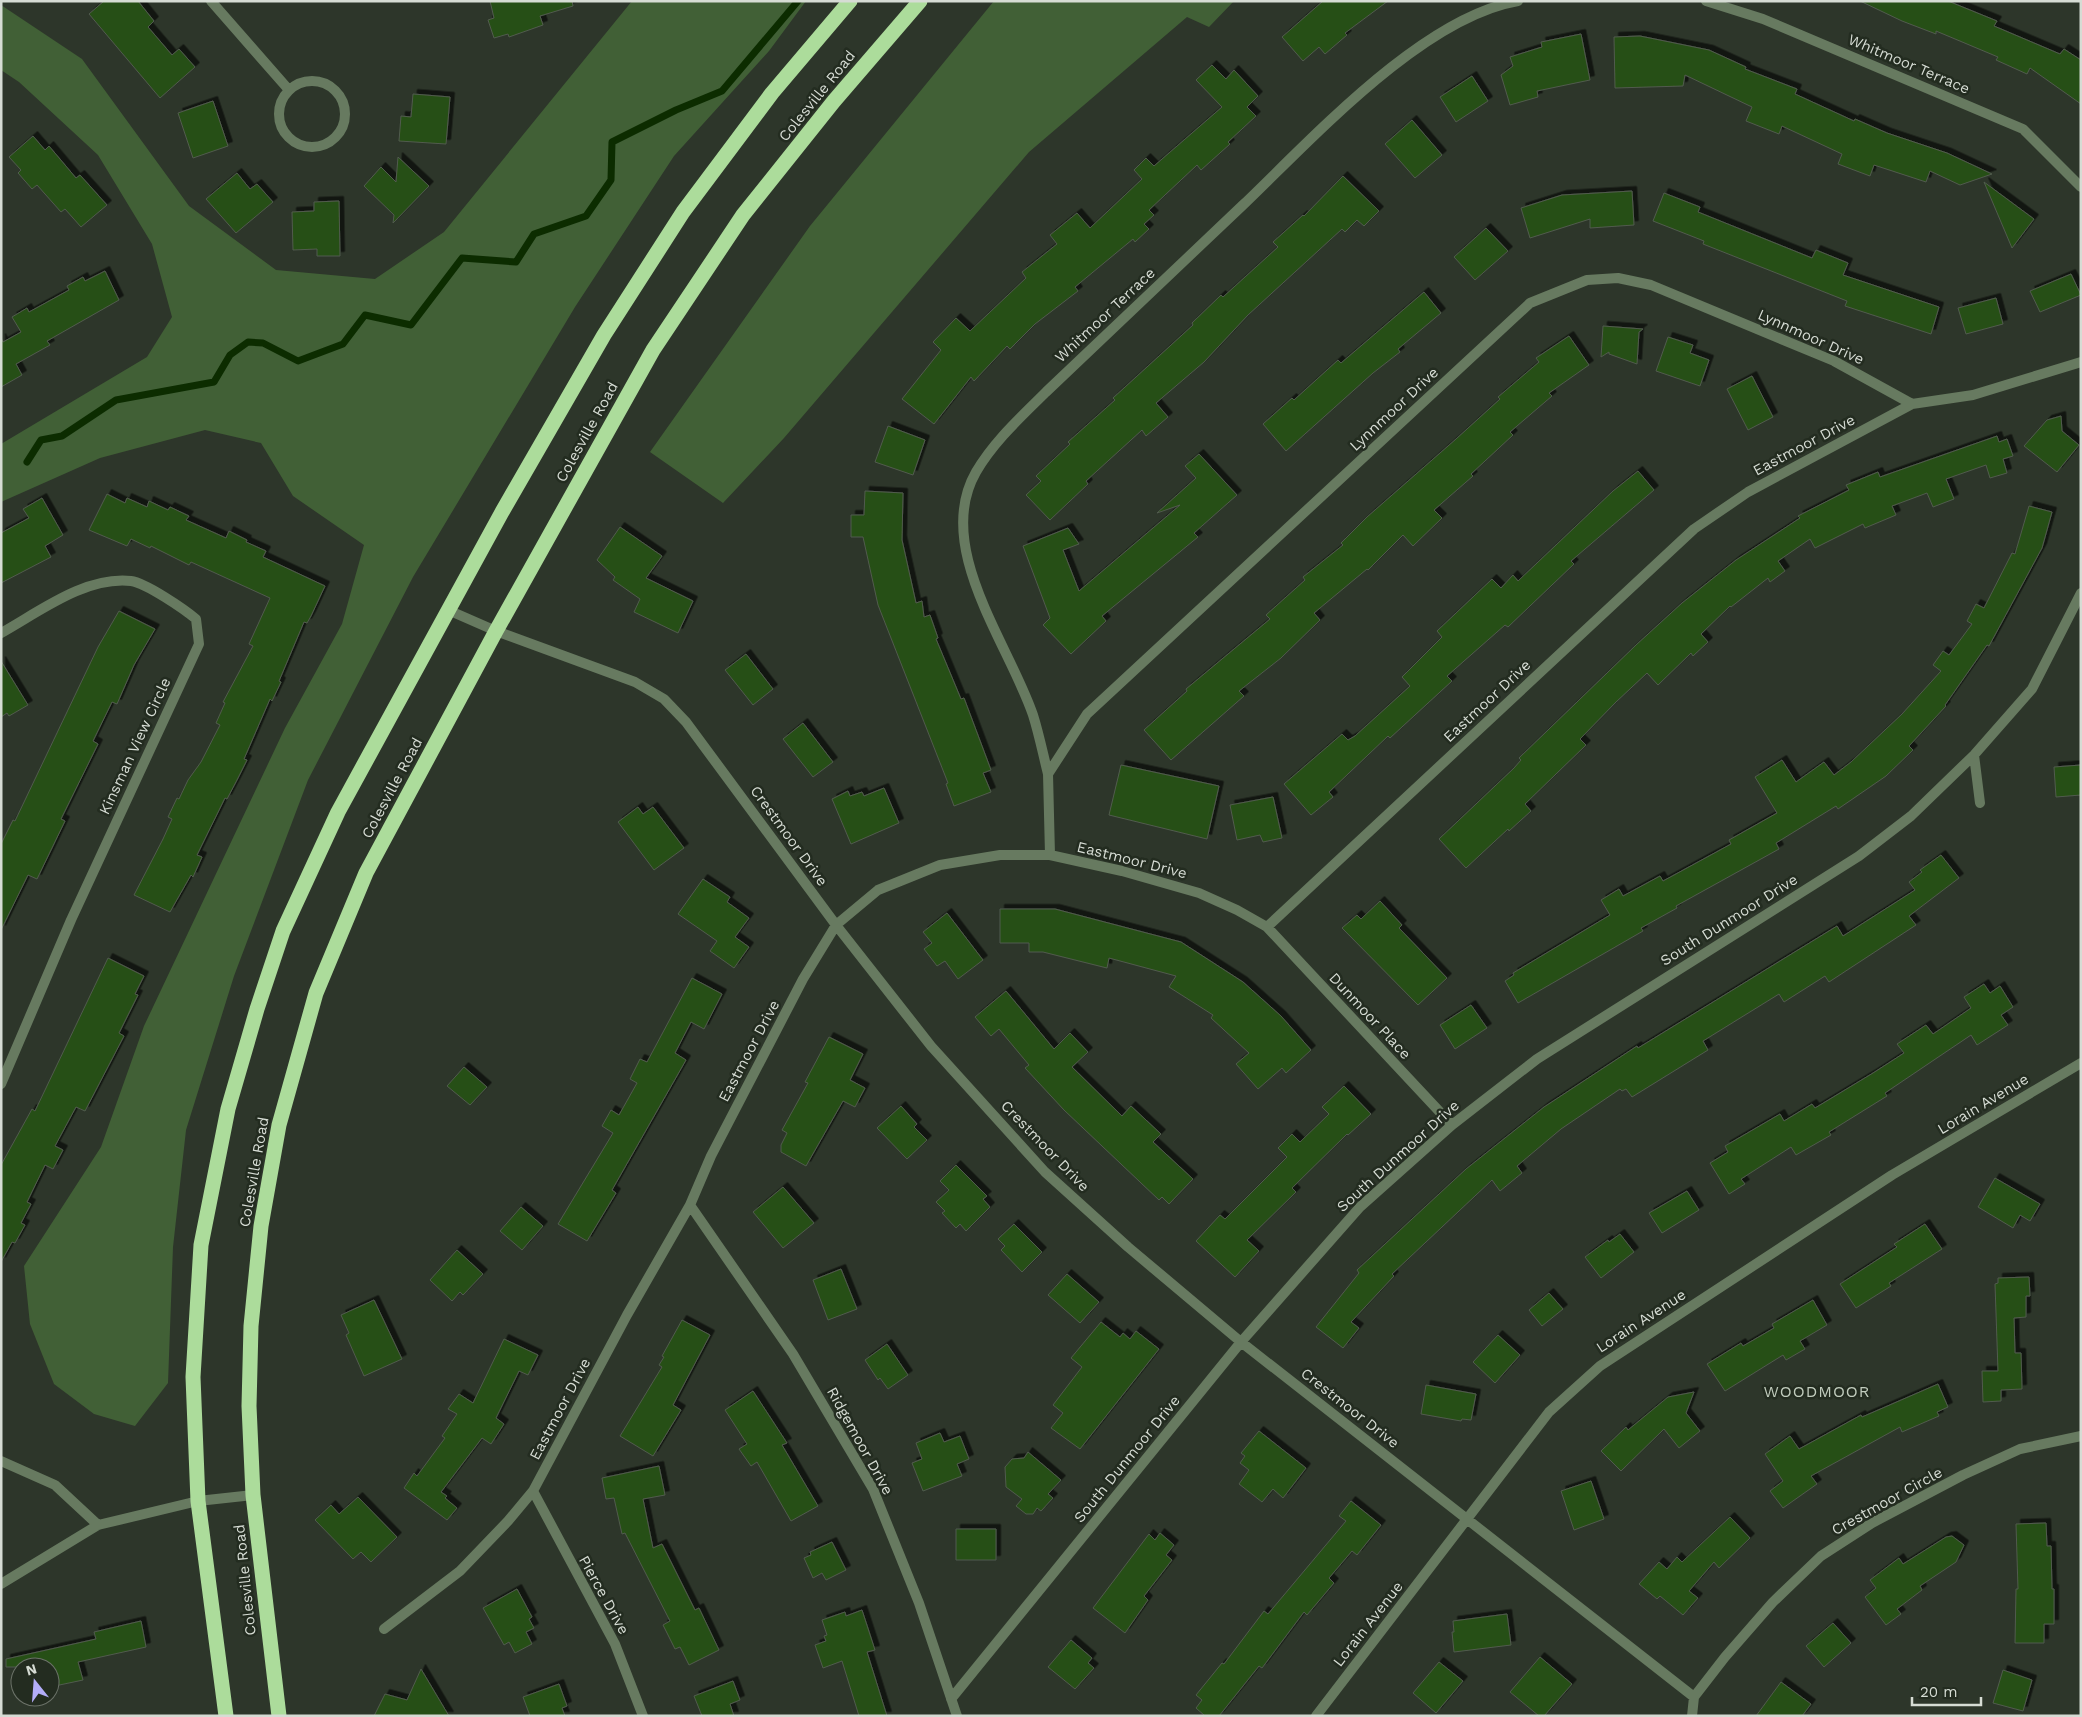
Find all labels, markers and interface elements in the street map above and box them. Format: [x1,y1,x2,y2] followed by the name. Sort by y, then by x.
[1845,30,1973,98] street label: Whitmoor Terrace
[775,47,859,145] street label: Colesville Road
[1051,264,1159,366] street label: Whitmoor Terrace
[1755,306,1867,368] street label: Lynnmoor Drive
[1346,363,1442,455] street label: Lynnmoor Drive
[552,379,622,485] street label: Colesville Road
[1750,411,1858,479] street label: Eastmoor Drive
[1440,656,1534,746] street label: Eastmoor Drive
[95,675,175,817] street label: Kinsman View Circle
[358,735,426,841] street label: Colesville Road
[747,782,831,890] street label: Crestmoor Drive
[1075,838,1189,882] street label: Eastmoor Drive
[1657,870,1801,970] street label: South Dunmoor Drive
[1325,969,1415,1063] street label: Dunmoor Place
[715,997,783,1105] street label: Eastmoor Drive
[1934,1070,2032,1138] street label: Lorain Avenue
[1333,1096,1463,1216] street label: South Dunmoor Drive
[997,1097,1093,1195] street label: Crestmoor Drive
[235,1115,273,1229] street label: Colesville Road
[1593,1285,1689,1357] street label: Lorain Avenue
[526,1355,594,1463] street label: Eastmoor Drive
[1297,1364,1403,1452] street label: Crestmoor Drive
[1764,1382,1870,1401] district label: WOODMOOR
[823,1384,897,1498] street label: Ridgemoor Drive
[1070,1392,1184,1526] street label: South Dunmoor Drive
[1828,1463,1946,1539] street label: Crestmoor Circle
[230,1524,260,1636] street label: Colesville Road
[575,1553,633,1637] street label: Pierce Drive
[1329,1578,1407,1670] street label: Lorain Avenue
[10,1657,60,1707] north arrow
[24,1660,38,1679] text: N
[1912,1674,1981,1706] scale bar
[1920,1683,1958,1701] text: 20 m

